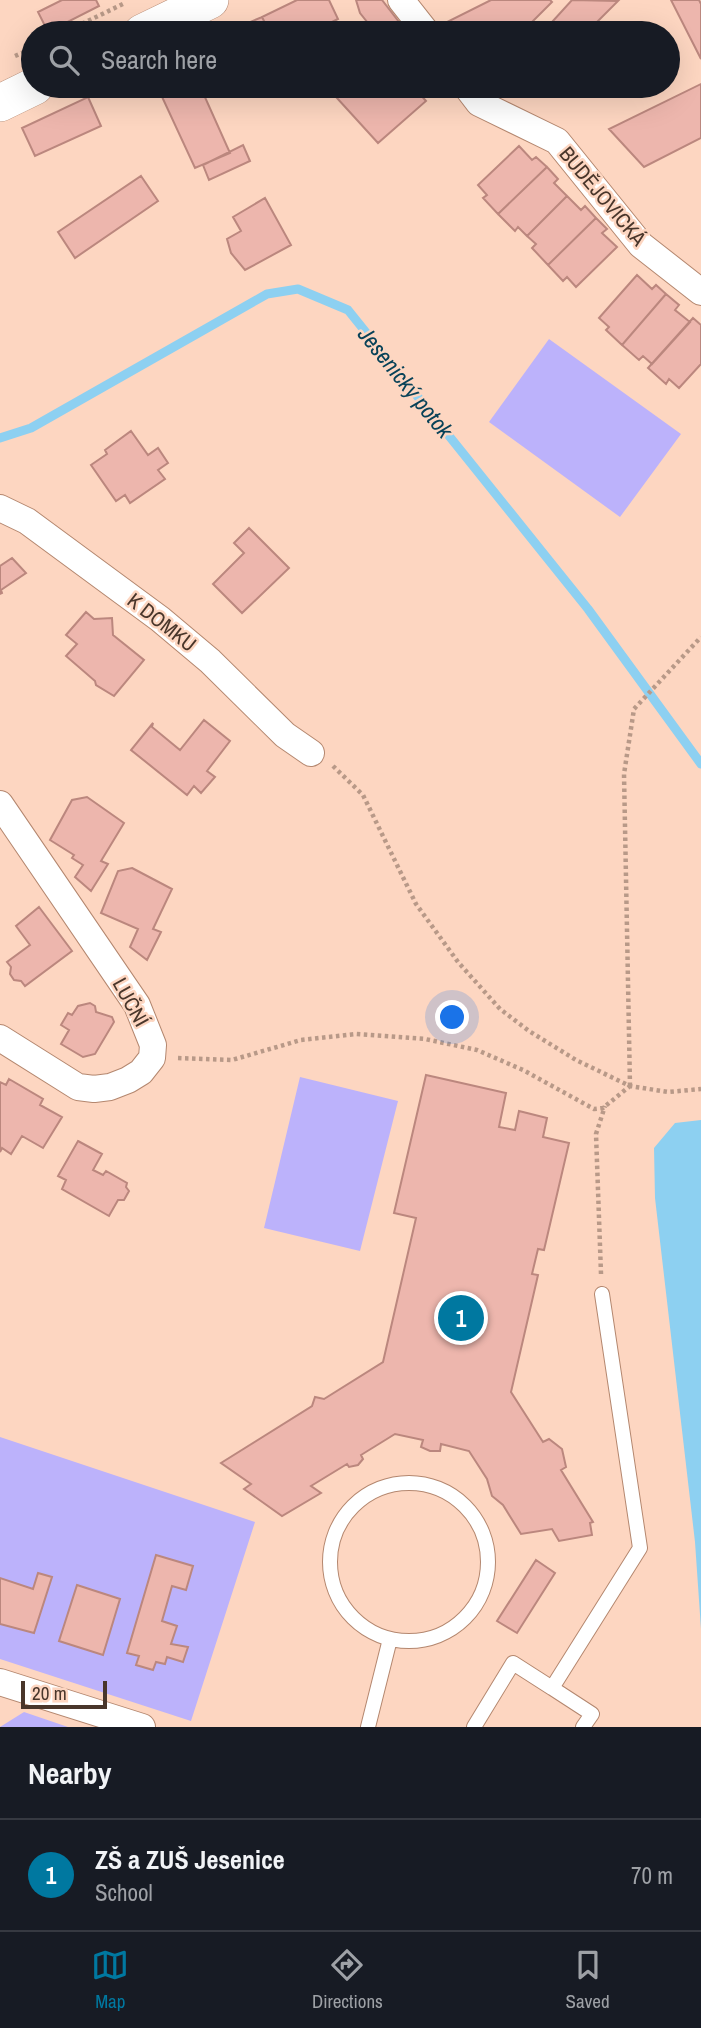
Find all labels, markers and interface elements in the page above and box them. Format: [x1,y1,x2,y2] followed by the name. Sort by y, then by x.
[21,21,680,98] search box
[45,41,83,79] icon: search
[101,42,217,77] text: Search here
[553,140,653,252] street label: BUDĚJOVICKÁ
[351,319,462,446] water label: Jesenický potok
[121,586,203,658] street label: K DOMKU
[106,972,156,1032] street label: LUČNÍ
[435,1000,469,1034] your location
[438,1292,484,1344] pin: 1
[21,1678,107,1710] scale bar
[32,1680,67,1706] text: 20 m
[28,1753,111,1793] text: Nearby
[95,1842,285,1877] text: ZŠ a ZUŠ Jesenice
[46,1860,56,1891] text: 1
[631,1860,673,1891] text: 70 m
[95,1877,153,1908] text: School
[91,1946,129,2014] tab: Map
[312,1946,383,2014] tab: Directions
[566,1946,610,2014] tab: Saved

